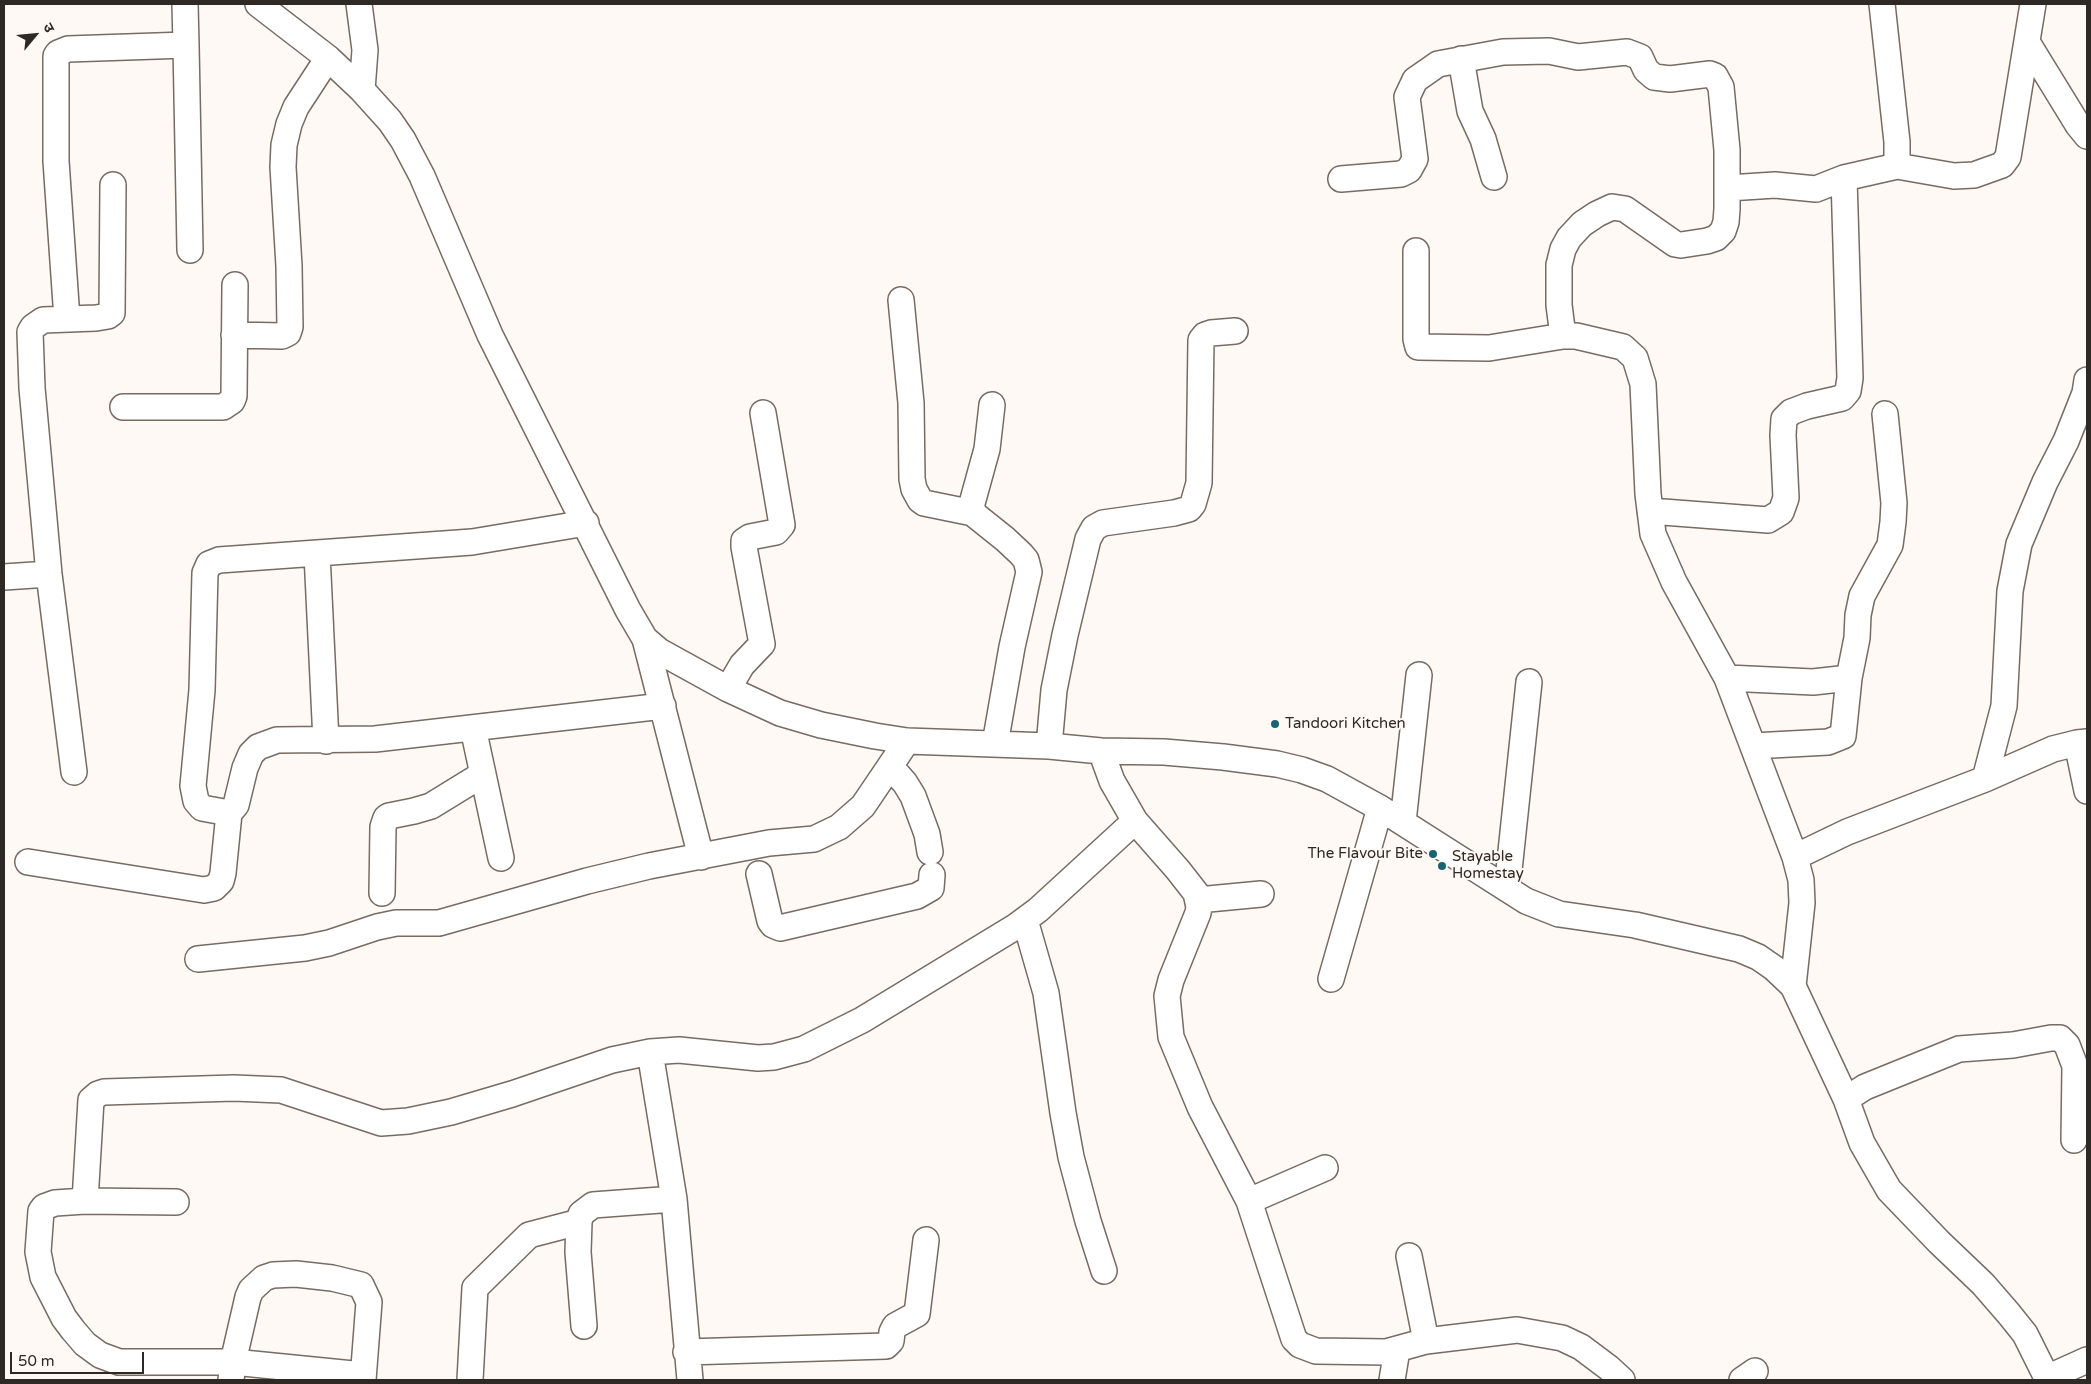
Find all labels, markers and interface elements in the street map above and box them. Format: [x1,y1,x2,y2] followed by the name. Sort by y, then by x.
[10,10,60,60] north arrow
[39,20,58,35] text: उ
[1285,715,1406,733] place label: Tandoori Kitchen
[1269,718,1281,730] marker: Tandoori Kitchen
[1308,845,1423,863] place label: The Flavour Bite
[1427,848,1439,860] marker: The Flavour Bite
[1452,848,1524,883] place label: Stayable Homestay
[1436,860,1448,872] marker: Stayable Homestay
[12,1342,146,1374] scale bar
[18,1352,55,1370] text: 50 m

